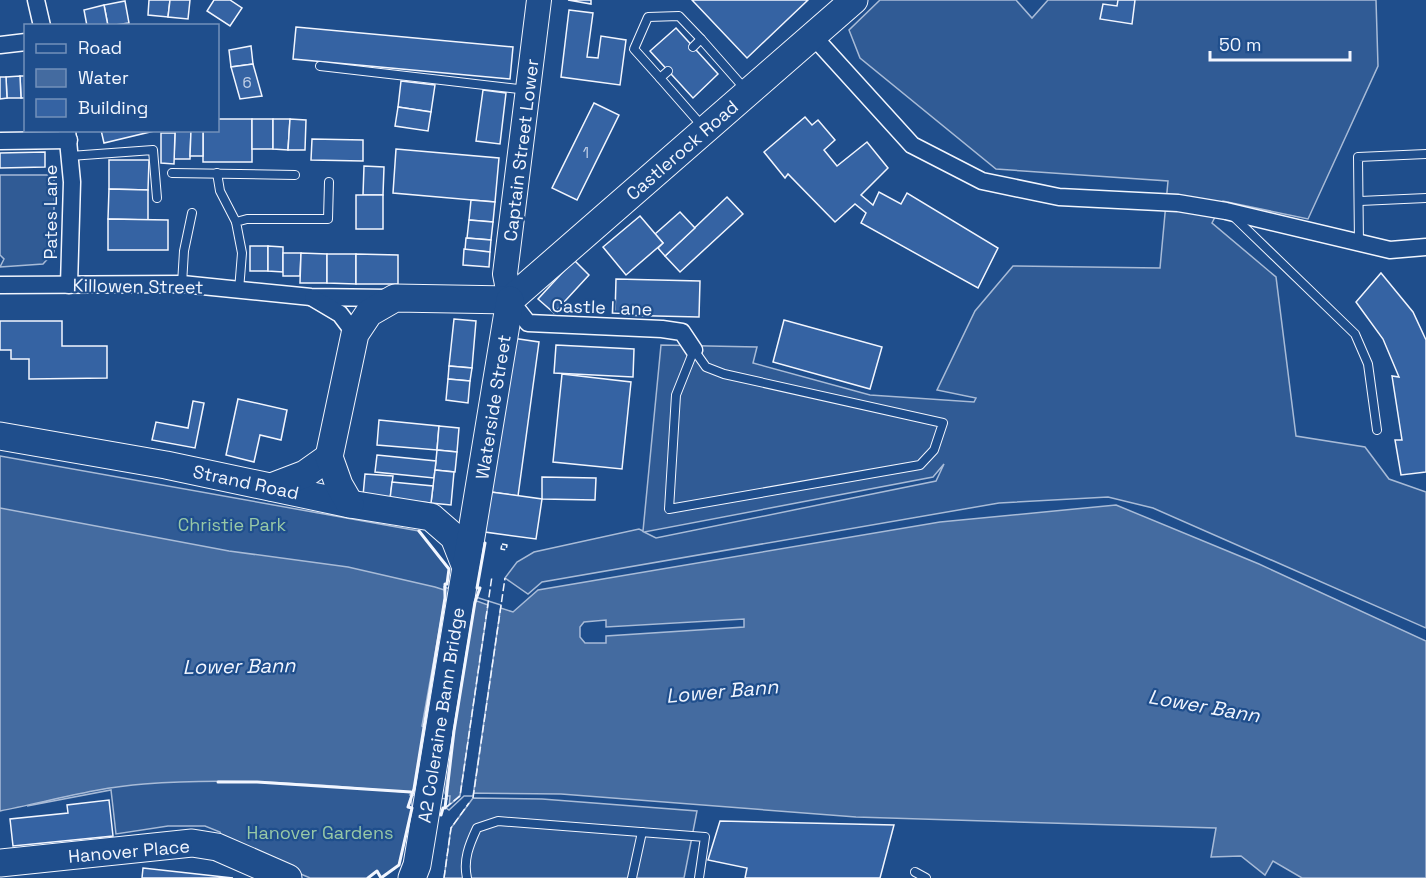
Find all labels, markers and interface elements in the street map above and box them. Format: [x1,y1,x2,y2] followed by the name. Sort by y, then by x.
[24,24,219,132] legend
[1210,24,1350,62] scale bar
[1219,33,1261,56] text: 50 m
[78,36,122,59] text: Road
[498,57,544,243] street label: Captain Street Lower
[78,66,129,89] text: Water
[242,73,252,92] house number: 6
[621,95,743,205] street label: Castlerock Road
[78,96,148,119] text: Building
[583,143,589,162] house number: 1
[39,165,62,259] street label: Pates Lane
[72,273,204,299] street label: Killowen Street
[551,294,653,320] street label: Castle Lane
[470,333,516,481] street label: Waterside Street
[191,460,301,504] street label: Strand Road
[178,513,287,536] park label: Christie Park
[413,606,469,824] street label: A2 Coleraine Bann Bridge
[182,652,296,680] water label: Lower Bann
[665,673,780,709] water label: Lower Bann
[1146,683,1262,729] water label: Lower Bann
[247,821,393,844] park label: Hanover Gardens
[67,834,191,868] street label: Hanover Place

